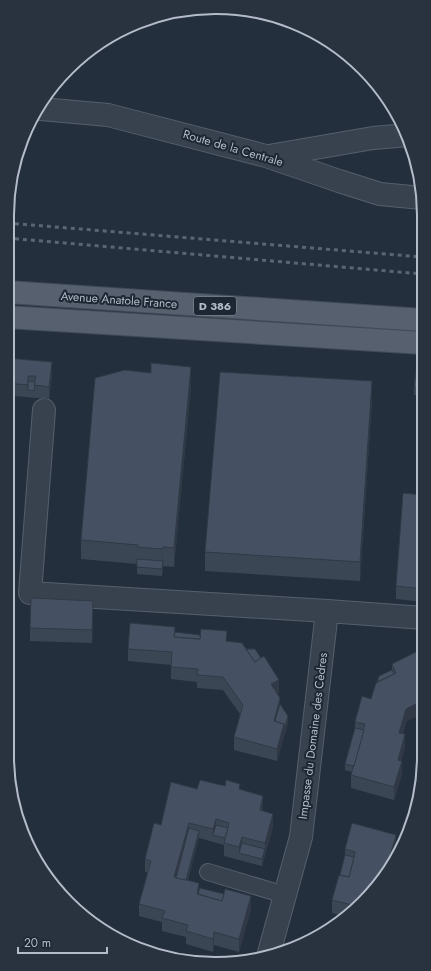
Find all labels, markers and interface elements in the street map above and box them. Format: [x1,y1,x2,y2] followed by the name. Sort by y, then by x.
[181,125,285,171] street label: Route de la Centrale
[60,287,178,313] street label: Avenue Anatole France
[194,297,236,315] road number: D 386
[294,651,332,820] street label: Impasse du Domaine des Cèdres
[18,929,107,955] scale bar
[24,934,51,952] text: 20 m

